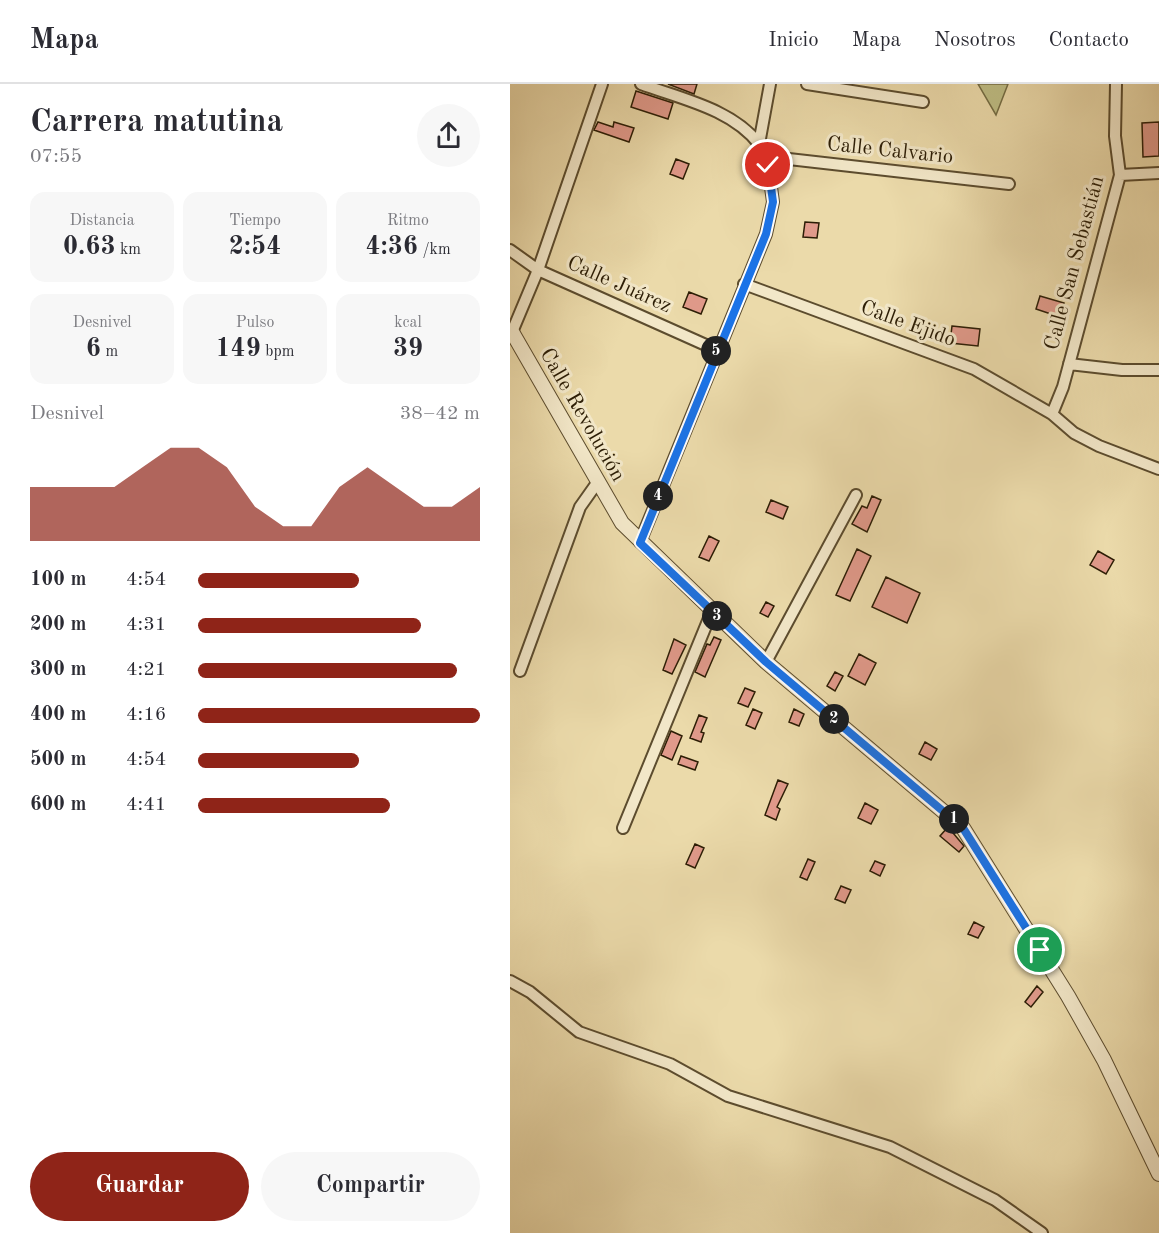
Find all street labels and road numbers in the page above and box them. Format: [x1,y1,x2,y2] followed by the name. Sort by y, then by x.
[826,134,954,168] street label: Calle Calvario
[1042,174,1108,352] street label: Calle San Sebastián
[564,253,674,317] street label: Calle Juárez
[858,297,958,351] street label: Calle Ejido
[535,345,629,485] street label: Calle Revolución

